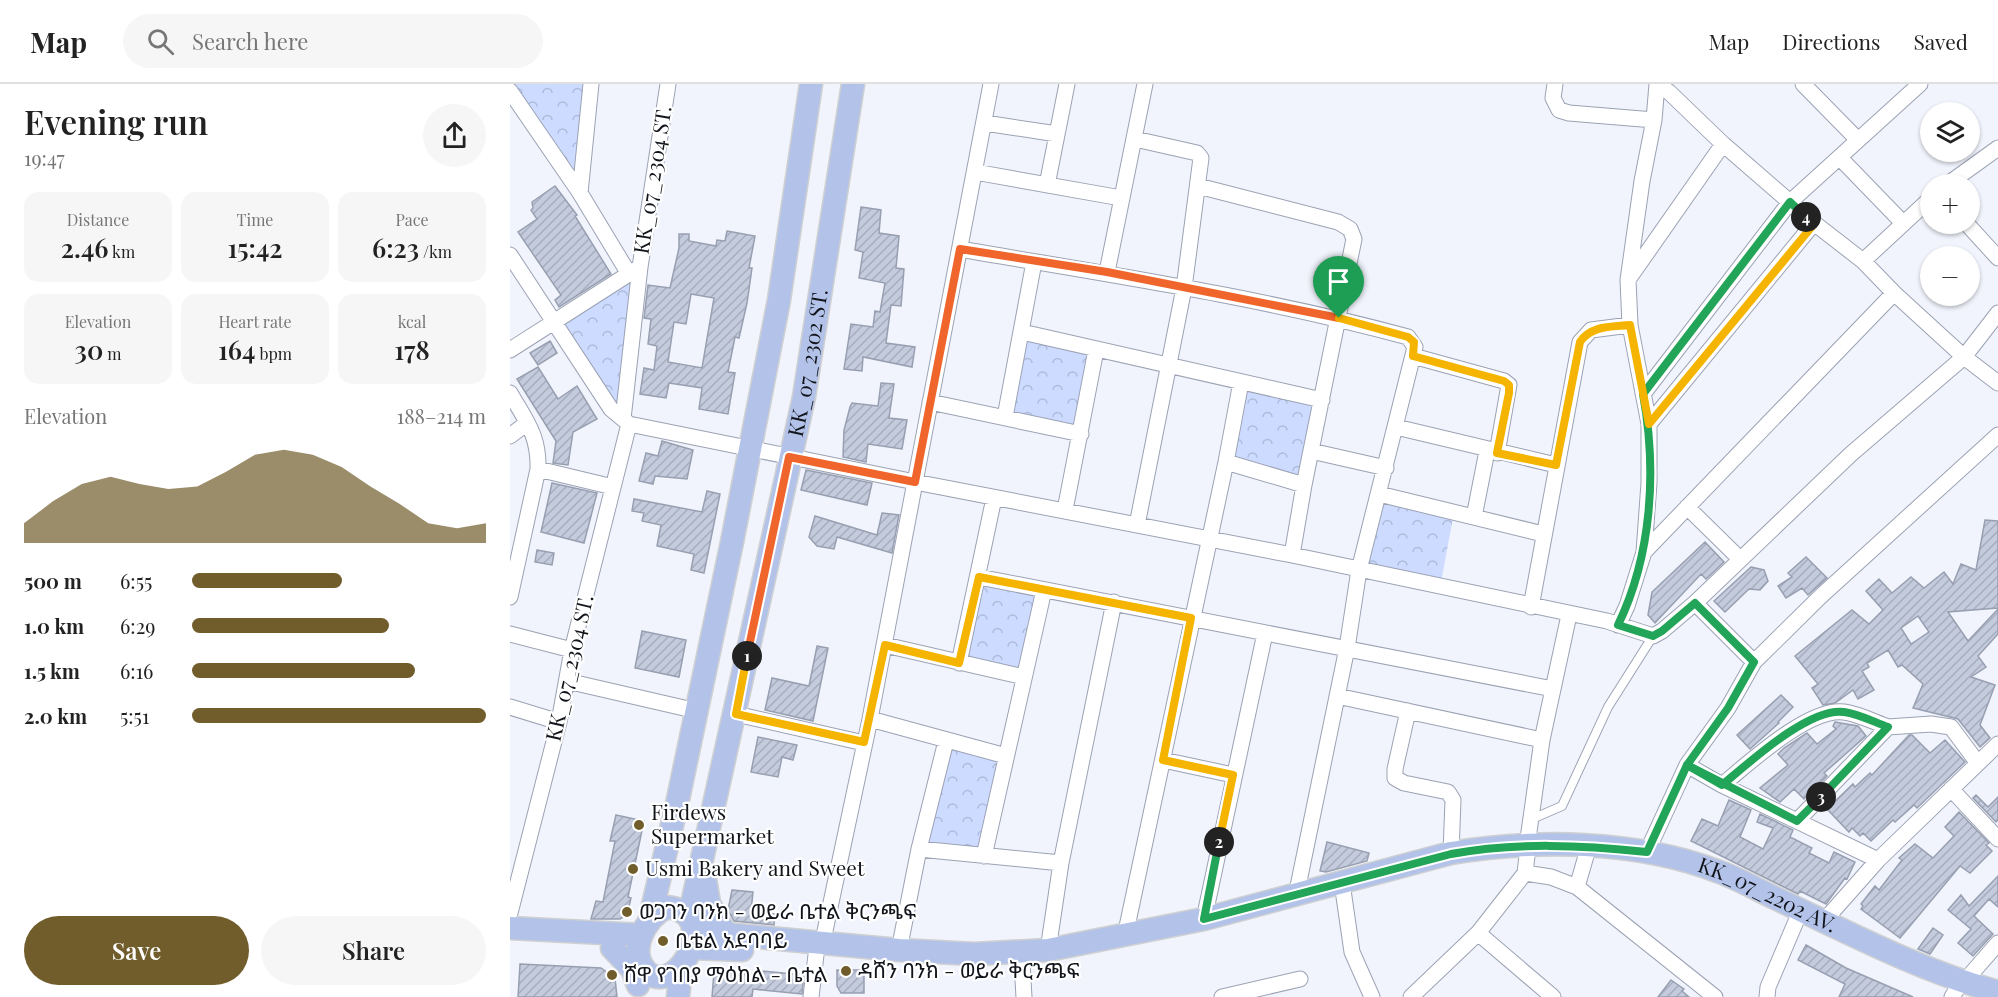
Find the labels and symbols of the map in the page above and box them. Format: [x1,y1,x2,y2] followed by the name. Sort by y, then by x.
[625,104,677,256] street label: KK_07_2304 ST.
[1791,202,1821,232] pin: 4
[1313,256,1364,318] pin
[780,287,833,439] street label: KK_07_2302 ST.
[538,591,599,744] street label: KK_07_2304 ST.
[732,641,762,671] pin: 1
[1806,782,1836,812] pin: 3
[651,797,774,849] place label: Firdews Supermarket
[632,818,646,832] marker: Firdews Supermarket
[1204,827,1234,857] pin: 2
[1695,849,1842,938] street label: KK_07_2202 AV.
[645,853,865,881] place label: Usmi Bakery and Sweet
[626,862,640,876] marker: Usmi Bakery and Sweet
[639,896,916,924] place label: ወጋገን ባንክ - ወይራ ቤተል ቅርንጫፍ
[620,905,634,919] marker: ወጋገን ባንክ - ወይራ ቤተል ቅርንጫፍ
[675,925,788,953] place label: ቤቴል አደባባይ
[656,934,670,948] marker: ቤቴል አደባባይ
[858,955,1079,983] place label: ዳሸን ባንክ - ወይራ ቅርንጫፍ
[624,959,827,987] place label: ሸዋ የገበያ ማዕከል - ቤተል
[839,964,853,978] marker: ዳሸን ባንክ - ወይራ ቅርንጫፍ
[605,968,619,982] marker: ሸዋ የገበያ ማዕከል - ቤተል

